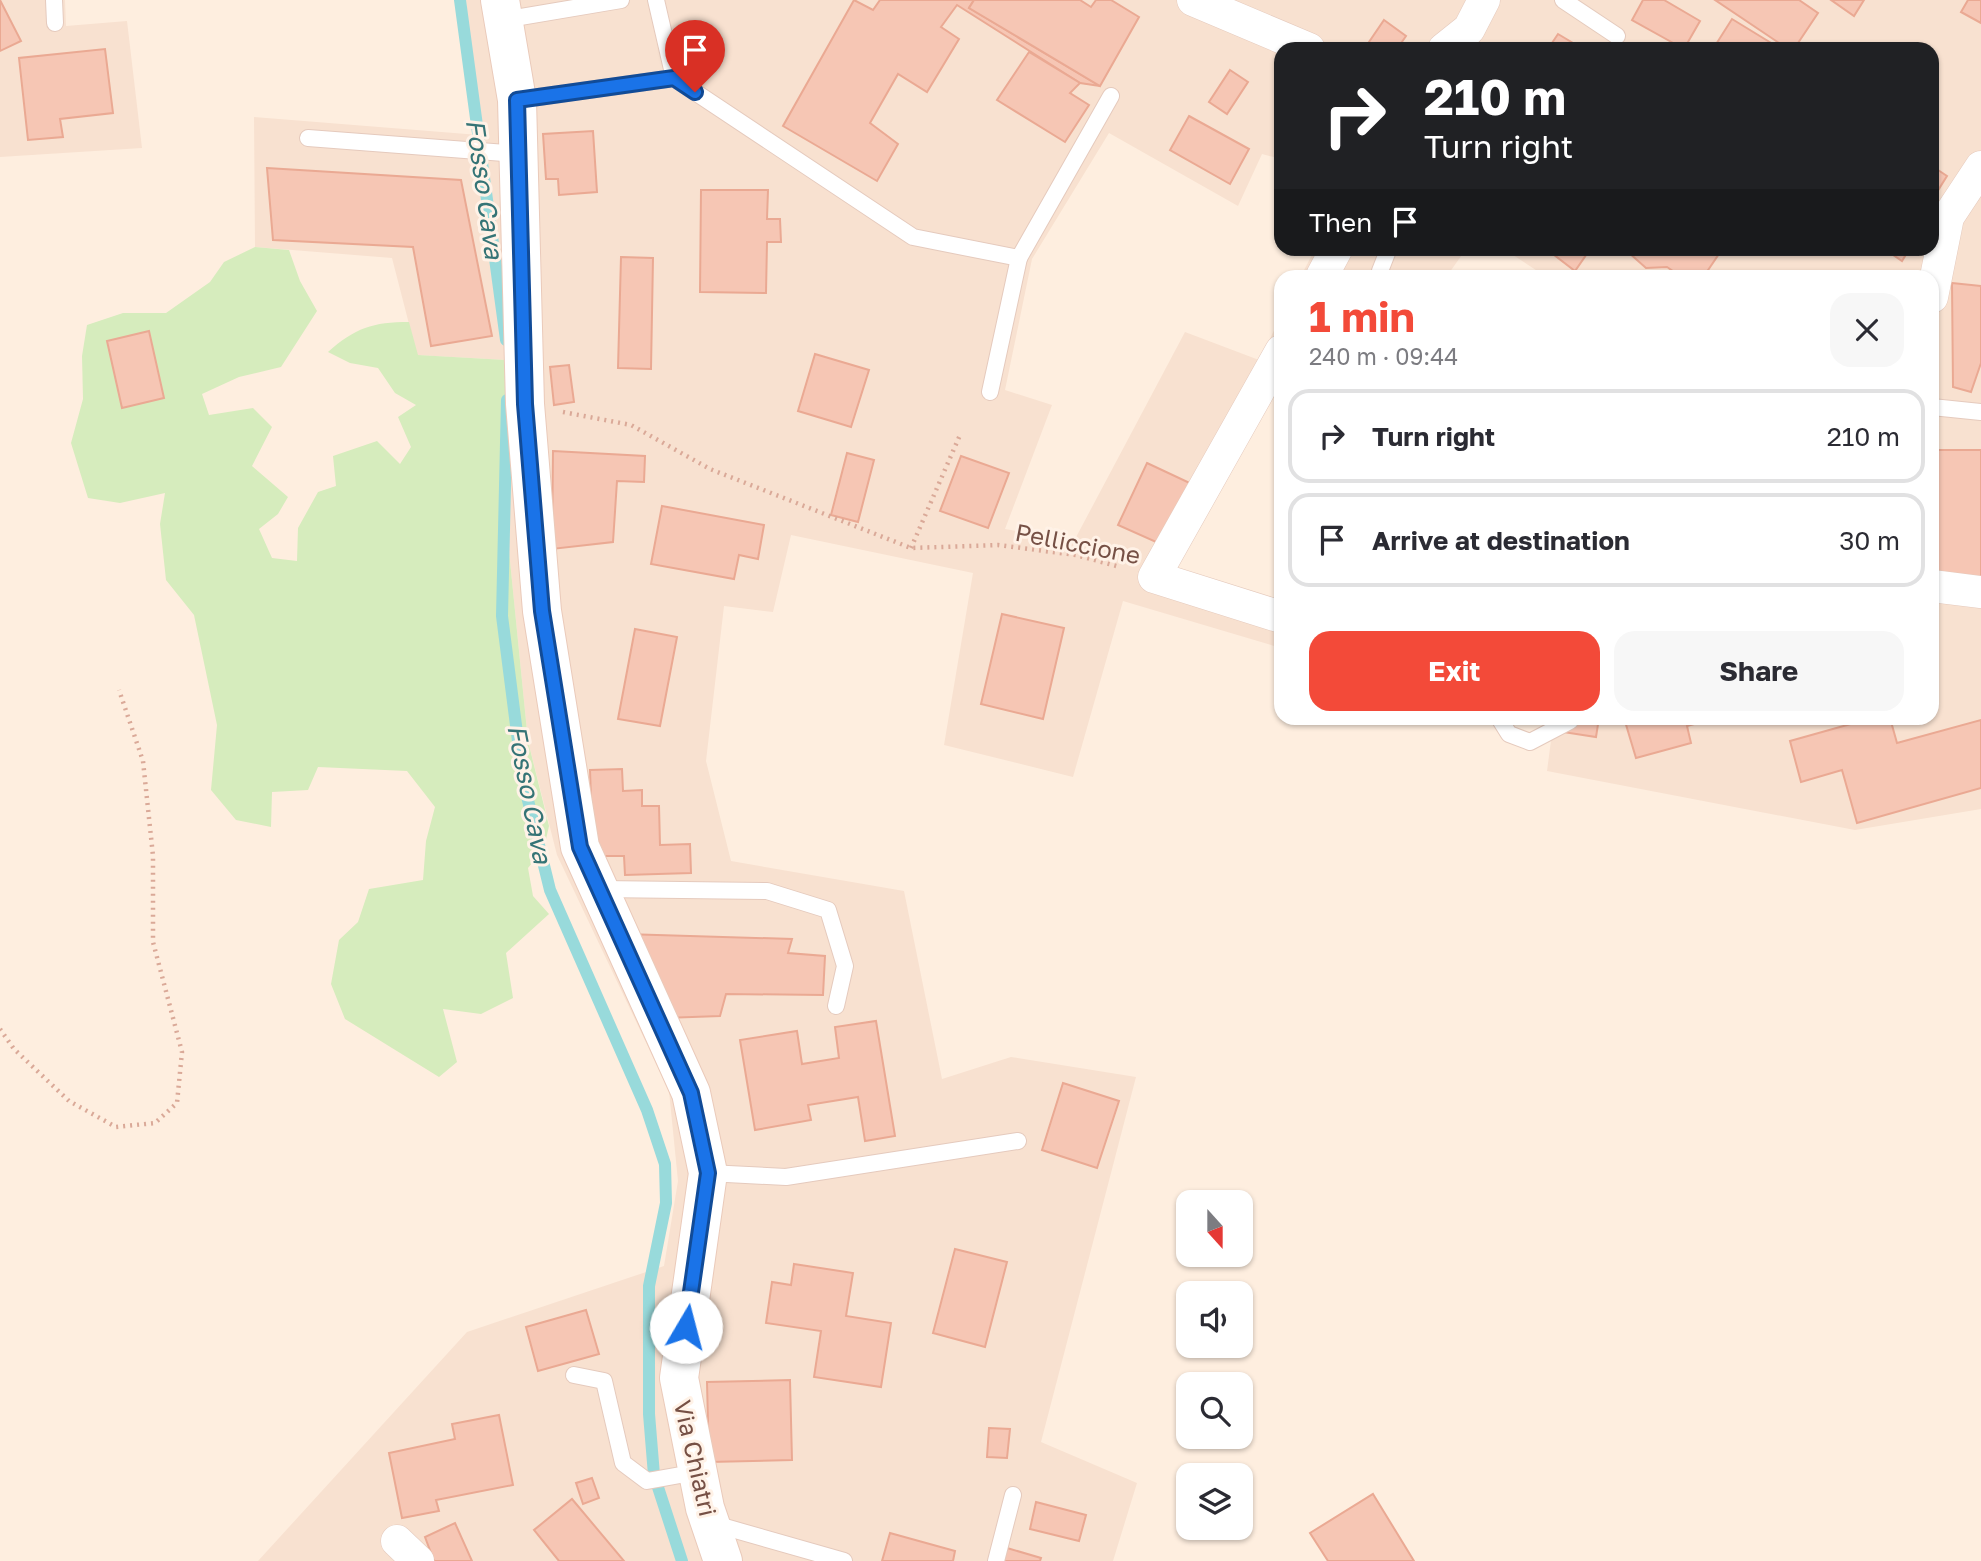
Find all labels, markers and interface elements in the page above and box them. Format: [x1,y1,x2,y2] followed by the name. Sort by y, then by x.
[665,20,725,92] pin
[676,31,714,69] icon: arrive
[1424,67,1566,126] text: 210 m
[1309,70,1400,161] icon: right
[460,117,510,262] water label: Fosso Cava
[1424,127,1573,165] text: Turn right
[1386,203,1424,241] icon: arrive
[1309,207,1372,238] text: Then
[1309,291,1415,341] text: 1 min
[1830,293,1904,367] button: close
[1309,342,1458,370] text: 240 m · 09:44
[1313,417,1351,455] icon: right
[1372,421,1495,452] text: Turn right
[1827,421,1900,452] text: 210 m
[1013,517,1143,569] street label: Pelliccione
[1313,521,1351,559] icon: arrive
[1372,525,1630,556] text: Arrive at destination
[1839,525,1900,556] text: 30 m
[1309,631,1600,711] button: Exit
[1614,631,1904,711] button: Share
[501,722,559,867] water label: Fosso Cava
[1176,1190,1253,1267] north arrow
[1176,1190,1253,1540] map controls
[1176,1281,1253,1358] button: sound
[649,1290,723,1364] position arrow
[1176,1372,1253,1449] button: search
[669,1397,723,1519] street label: Via Chiatri
[1176,1463,1253,1540] button: layers

